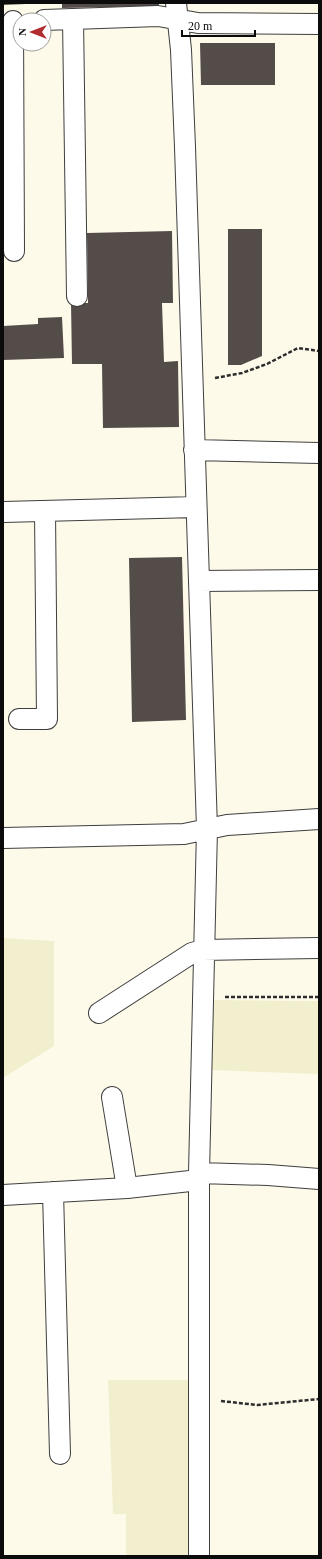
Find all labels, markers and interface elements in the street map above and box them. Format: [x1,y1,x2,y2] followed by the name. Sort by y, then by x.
[12,12,52,52] north arrow
[182,12,255,38] scale bar
[188,19,213,33] text: 20 m
[16,28,28,36] text: N

